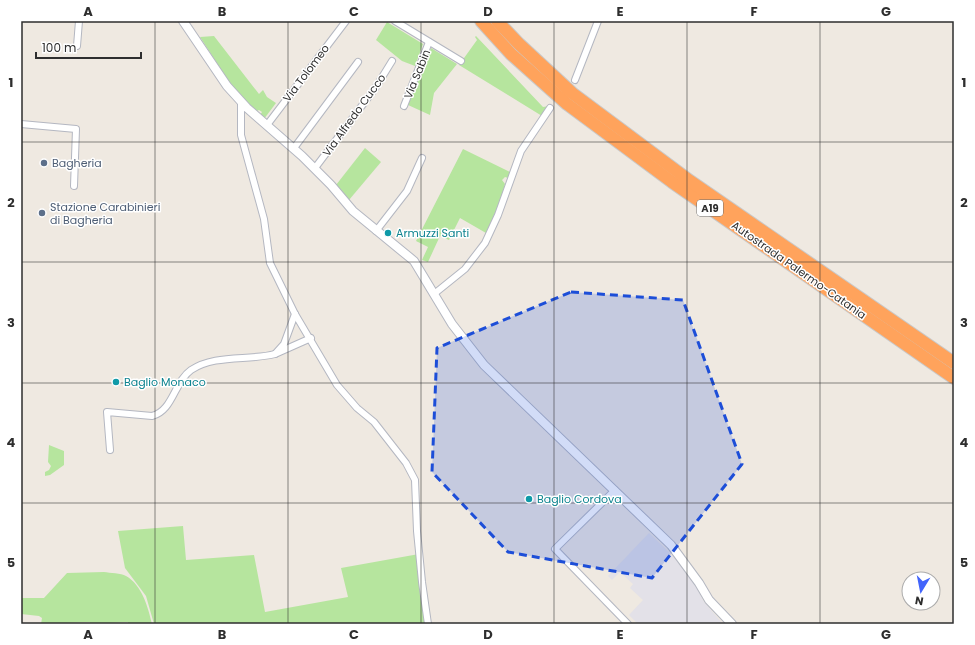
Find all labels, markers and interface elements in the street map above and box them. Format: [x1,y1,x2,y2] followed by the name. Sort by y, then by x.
[83,2,93,21] text: A
[218,2,227,21] text: B
[349,2,359,21] text: C
[483,2,493,21] text: D
[616,2,624,21] text: E
[750,2,758,21] text: F
[881,2,891,21] text: G
[36,34,141,60] scale bar
[42,39,76,56] text: 100 m
[279,41,333,105] street label: Via Tolomeo
[400,47,434,101] street label: Via Sabin
[319,70,389,160] street label: Via Alfredo Cucco
[9,73,13,92] text: 1
[962,73,966,92] text: 1
[52,155,102,171] place label: Bagheria
[39,158,49,168] marker: Bagheria
[7,193,15,212] text: 2
[960,193,968,212] text: 2
[50,199,161,228] place label: Stazione Carabinieri di Bagheria
[697,200,723,216] road number: A19
[37,208,47,218] marker: Stazione Carabinieri di Bagheria
[728,217,870,323] street label: Autostrada Palermo-Catania
[396,225,469,241] place label: Armuzzi Santi
[383,228,393,238] marker: Armuzzi Santi
[7,313,15,332] text: 3
[960,313,968,332] text: 3
[124,374,206,390] place label: Baglio Monaco
[111,377,121,387] marker: Baglio Monaco
[7,433,16,452] text: 4
[960,433,969,452] text: 4
[537,491,622,507] place label: Baglio Cordova
[524,494,534,504] marker: Baglio Cordova
[7,553,15,572] text: 5
[960,553,968,572] text: 5
[901,571,941,611] north arrow
[914,592,925,609] text: N
[83,625,93,644] text: A
[218,625,227,644] text: B
[349,625,359,644] text: C
[483,625,493,644] text: D
[616,625,624,644] text: E
[750,625,758,644] text: F
[881,625,891,644] text: G

